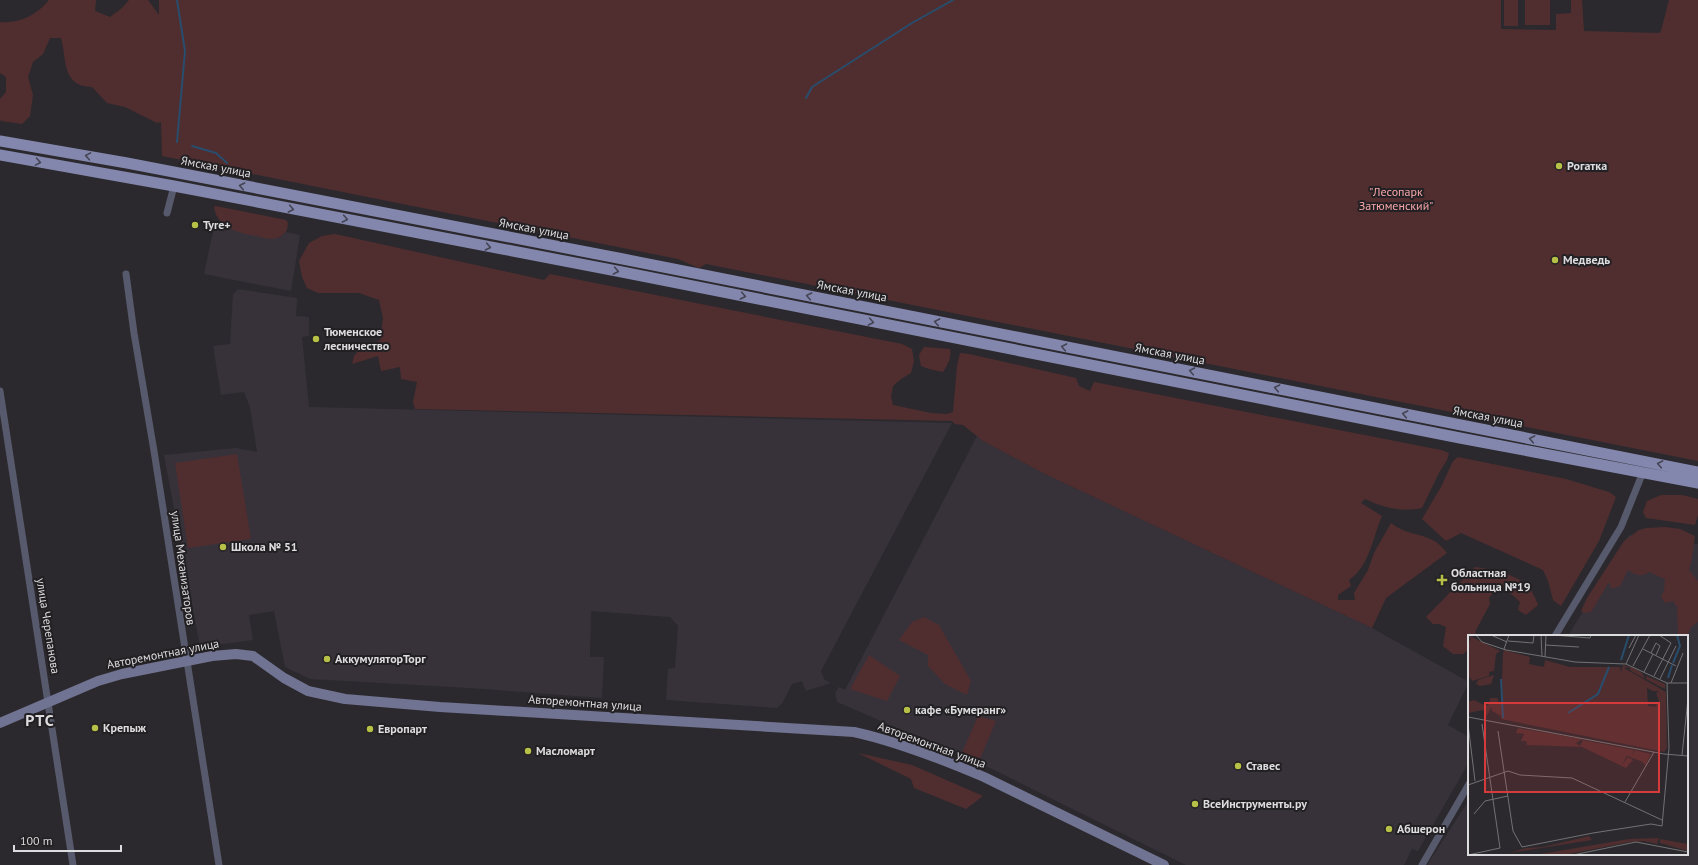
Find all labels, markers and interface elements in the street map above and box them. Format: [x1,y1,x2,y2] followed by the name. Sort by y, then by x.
[85,152,91,161] one-way arrow
[180,152,252,181] street label: Ямская улица
[35,158,41,166] one-way arrow
[1567,158,1607,173] place label: Рогатка
[1554,161,1564,171] marker: Рогатка
[239,182,245,190] one-way arrow
[1359,184,1433,213] park label: "Лесопарк Затюменский"
[288,204,294,212] one-way arrow
[498,214,570,243] street label: Ямская улица
[342,215,349,223] one-way arrow
[203,217,231,232] place label: Tyre+
[190,220,200,230] marker: Tyre+
[485,242,491,251] one-way arrow
[1563,252,1610,267] place label: Медведь
[1550,255,1560,265] marker: Медведь
[612,266,619,274] one-way arrow
[816,276,888,305] street label: Ямская улица
[740,291,746,300] one-way arrow
[806,292,812,301] one-way arrow
[867,317,874,325] one-way arrow
[934,318,940,326] one-way arrow
[323,324,390,353] place label: Тюменское лесничество
[311,334,321,344] marker: Тюменское лесничество
[1134,339,1206,368] street label: Ямская улица
[1061,343,1067,351] one-way arrow
[1189,368,1195,376] one-way arrow
[1274,385,1280,393] one-way arrow
[1452,402,1524,431] street label: Ямская улица
[1402,410,1408,418] one-way arrow
[1529,436,1535,444] one-way arrow
[1657,461,1663,469] one-way arrow
[168,510,199,626] street label: улица Механизаторов
[231,539,298,554] place label: Школа № 51
[218,542,228,552] marker: Школа № 51
[1451,565,1531,594] place label: Областная больница №19
[1436,574,1448,586] marker: Областная больница №19
[34,577,63,675] street label: улица Черепанова
[106,635,220,672] street label: Авторемонтная улица
[1468,635,1688,855] inset map
[335,651,426,666] place label: АккумуляторТорг
[322,654,332,664] marker: АккумуляторТорг
[528,691,642,714] street label: Авторемонтная улица
[915,702,1006,717] place label: кафе «Бумеранг»
[902,705,912,715] marker: кафе «Бумеранг»
[25,710,55,730] district label: РТС
[876,718,988,771] street label: Авторемонтная улица
[103,720,147,735] place label: Крепыж
[378,721,427,736] place label: Европарт
[90,723,100,733] marker: Крепыж
[365,724,375,734] marker: Европарт
[536,743,595,758] place label: Масломарт
[523,746,533,756] marker: Масломарт
[1246,758,1280,773] place label: Ставес
[1233,761,1243,771] marker: Ставес
[1203,796,1307,811] place label: ВсеИнструменты.ру
[1190,799,1200,809] marker: ВсеИнструменты.ру
[1397,821,1445,836] place label: Абшерон
[1384,824,1394,834] marker: Абшерон
[14,827,121,853] scale bar
[20,833,53,848] text: 100 m

